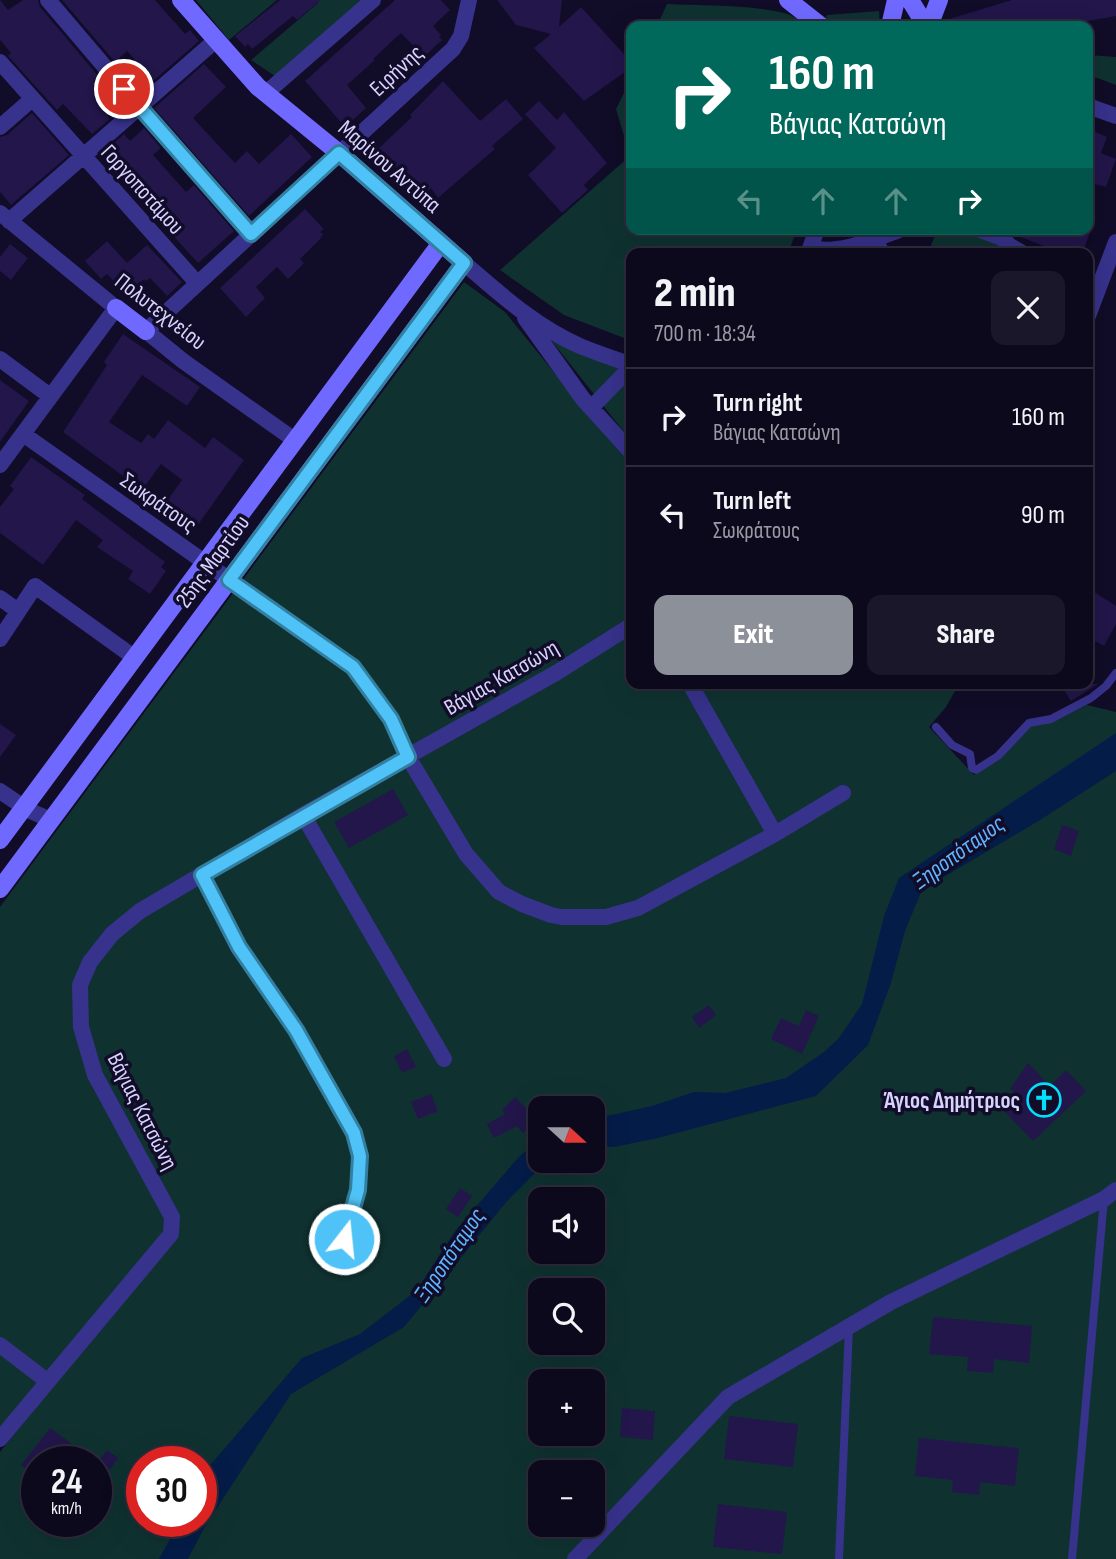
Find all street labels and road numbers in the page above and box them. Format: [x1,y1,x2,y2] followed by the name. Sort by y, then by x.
[364,39,429,103] street label: Ειρήνης
[332,114,447,219] street label: Μαρίνου Αντύπα
[95,139,190,240] street label: Γοργοποτάμου
[109,267,212,356] street label: Πολυτεχνείου
[115,466,202,539] street label: Σωκράτους
[170,510,256,613] street label: 25ης Μαρτίου
[439,634,564,722] street label: Βάγιας Κατσώνη
[101,1048,184,1175] street label: Βάγιας Κατσώνη

